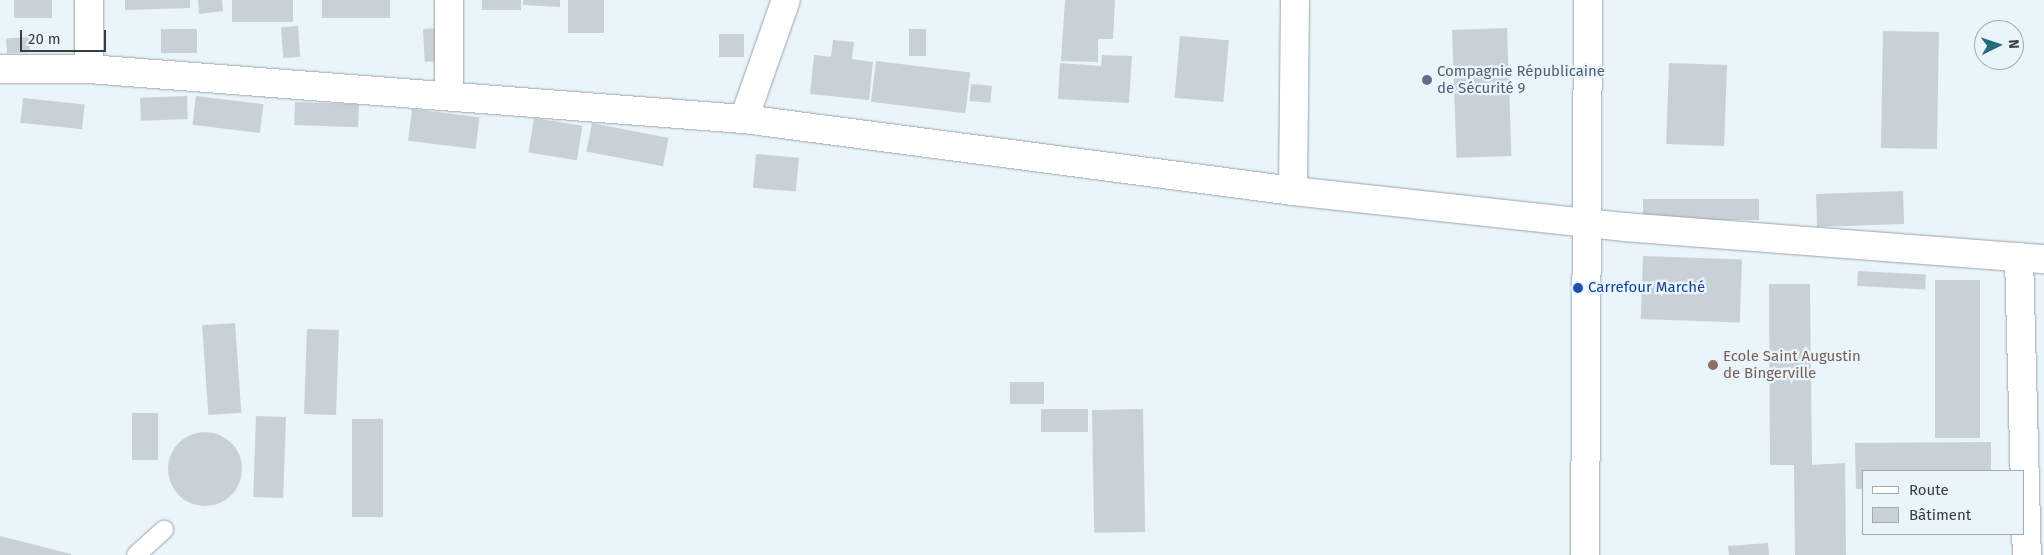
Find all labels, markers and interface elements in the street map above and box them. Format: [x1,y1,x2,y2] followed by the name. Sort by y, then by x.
[22,20,109,52] scale bar
[1974,20,2024,70] north arrow
[28,30,61,48] text: 20 m
[2005,39,2022,49] text: N
[1437,62,1605,97] place label: Compagnie Républicaine de Sécurité 9
[1421,74,1433,86] marker: Compagnie Républicaine de Sécurité 9
[1588,279,1705,297] place label: Carrefour Marché
[1572,282,1584,294] marker: Carrefour Marché
[1723,347,1861,382] place label: Ecole Saint Augustin de Bingerville
[1707,359,1719,371] marker: Ecole Saint Augustin de Bingerville
[1862,470,2024,535] legend
[1909,481,1949,499] text: Route
[1909,506,1971,524] text: Bâtiment

